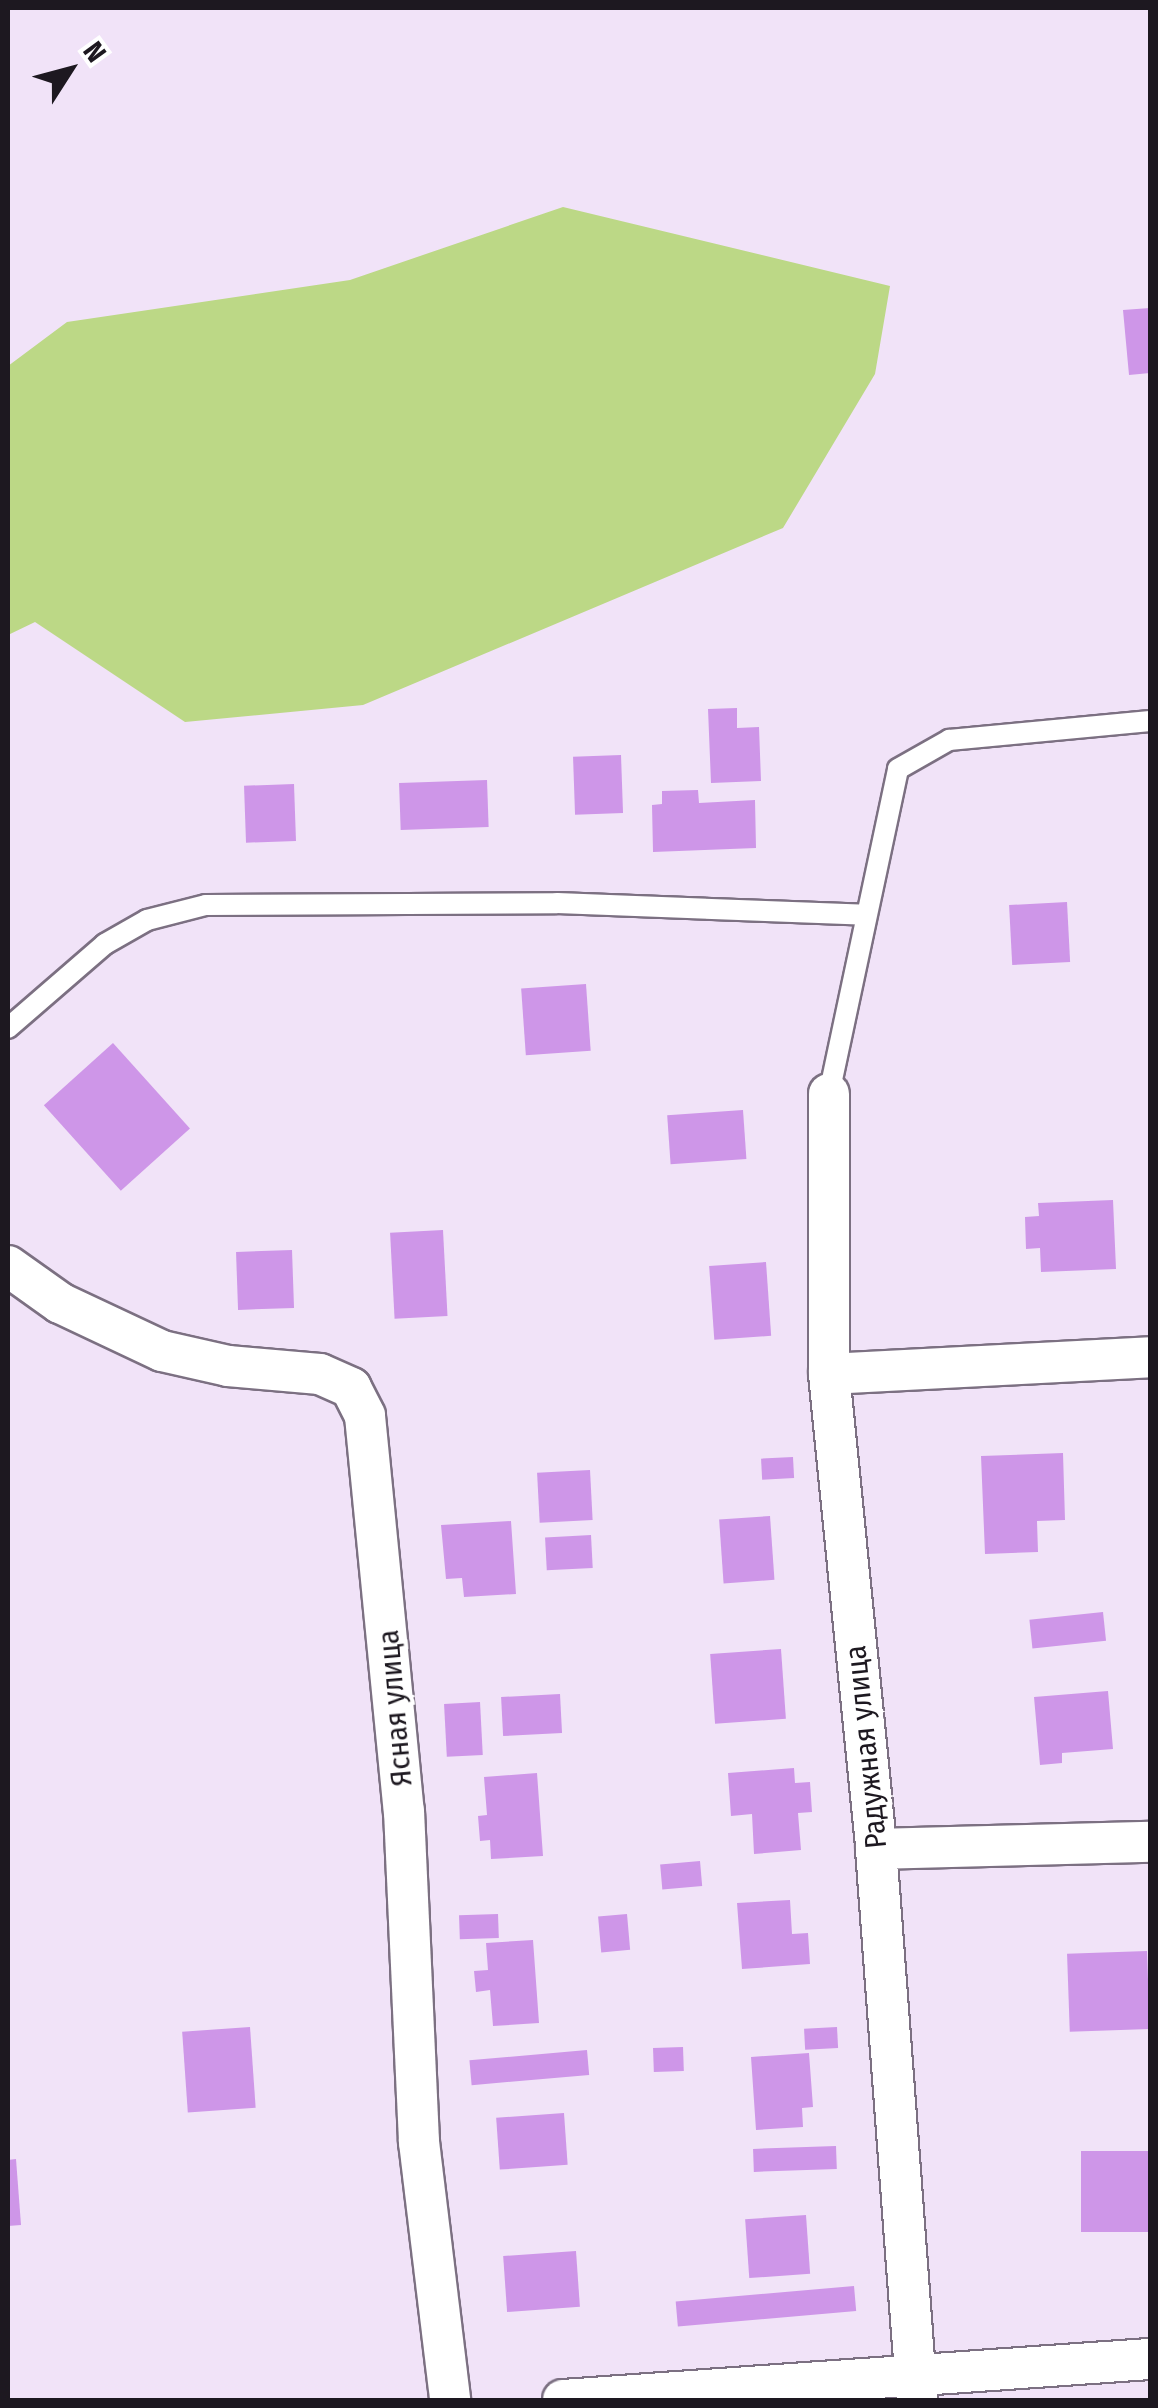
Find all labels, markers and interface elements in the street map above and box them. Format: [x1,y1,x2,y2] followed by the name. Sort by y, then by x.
[20,20,120,120] north arrow
[76,36,113,69] text: N
[370,1628,420,1788] street label: Ясная улица
[837,1644,895,1850] street label: Радужная улица

